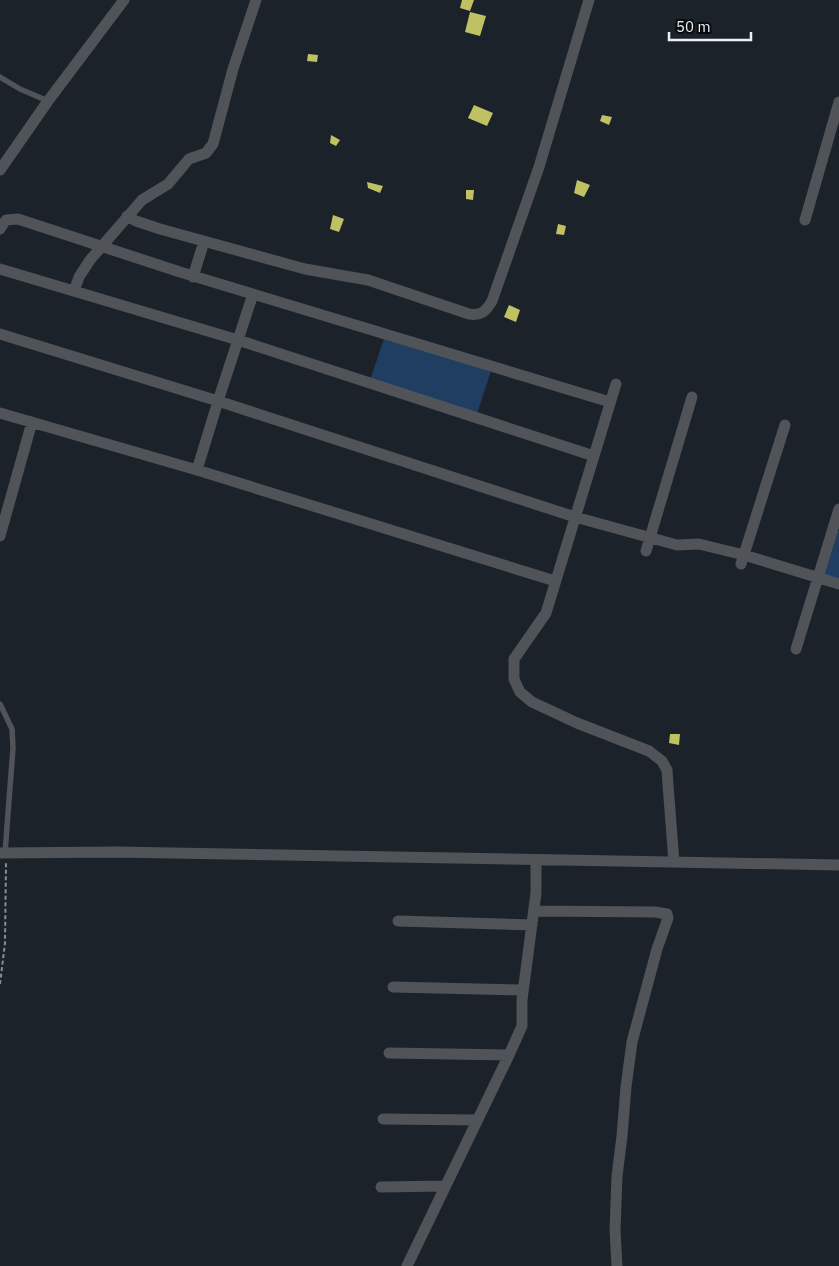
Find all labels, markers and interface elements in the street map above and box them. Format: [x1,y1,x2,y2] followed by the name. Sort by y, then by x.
[669,10,752,42] scale bar
[676,17,711,36] text: 50 m

